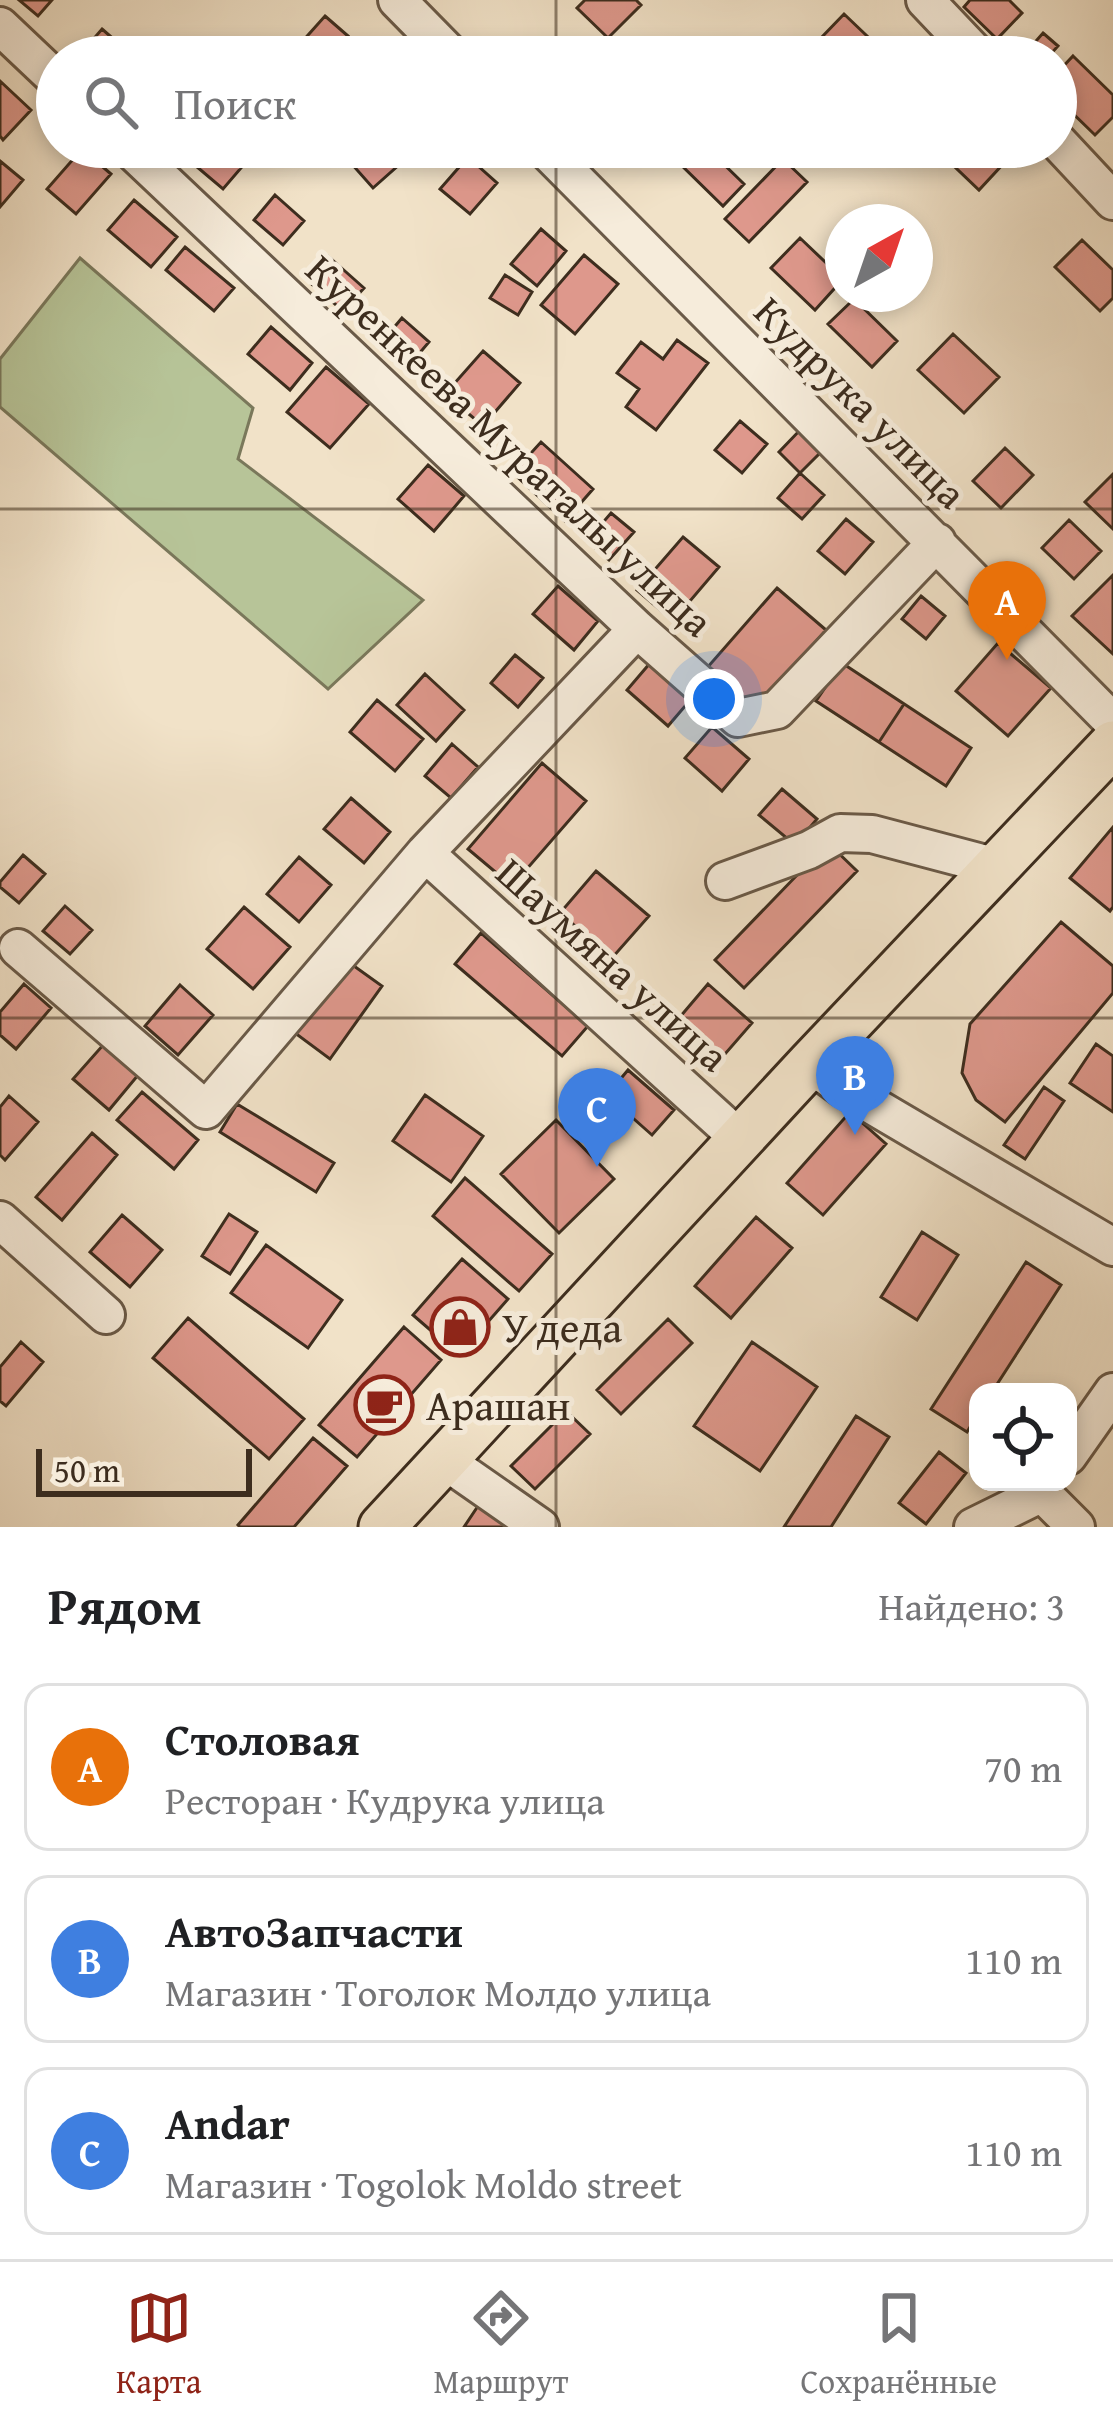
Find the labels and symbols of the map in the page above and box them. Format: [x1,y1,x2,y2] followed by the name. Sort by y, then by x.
[825,204,933,312] north arrow
[293,239,728,650] street label: Куренкеева Мураталы улица
[741,282,981,522] street label: Кудрука улица
[968,561,1046,660] pin: A
[684,669,744,729] your location
[483,842,743,1085] street label: Шаумяна улица
[816,1036,894,1135] pin: B
[558,1068,636,1167] pin: C
[429,1296,491,1358] shop icon: У деда
[502,1296,622,1357] place label: У деда
[353,1374,415,1436] cafe icon: Арашан
[426,1374,570,1435] place label: Арашан
[36,1443,252,1496] scale bar

